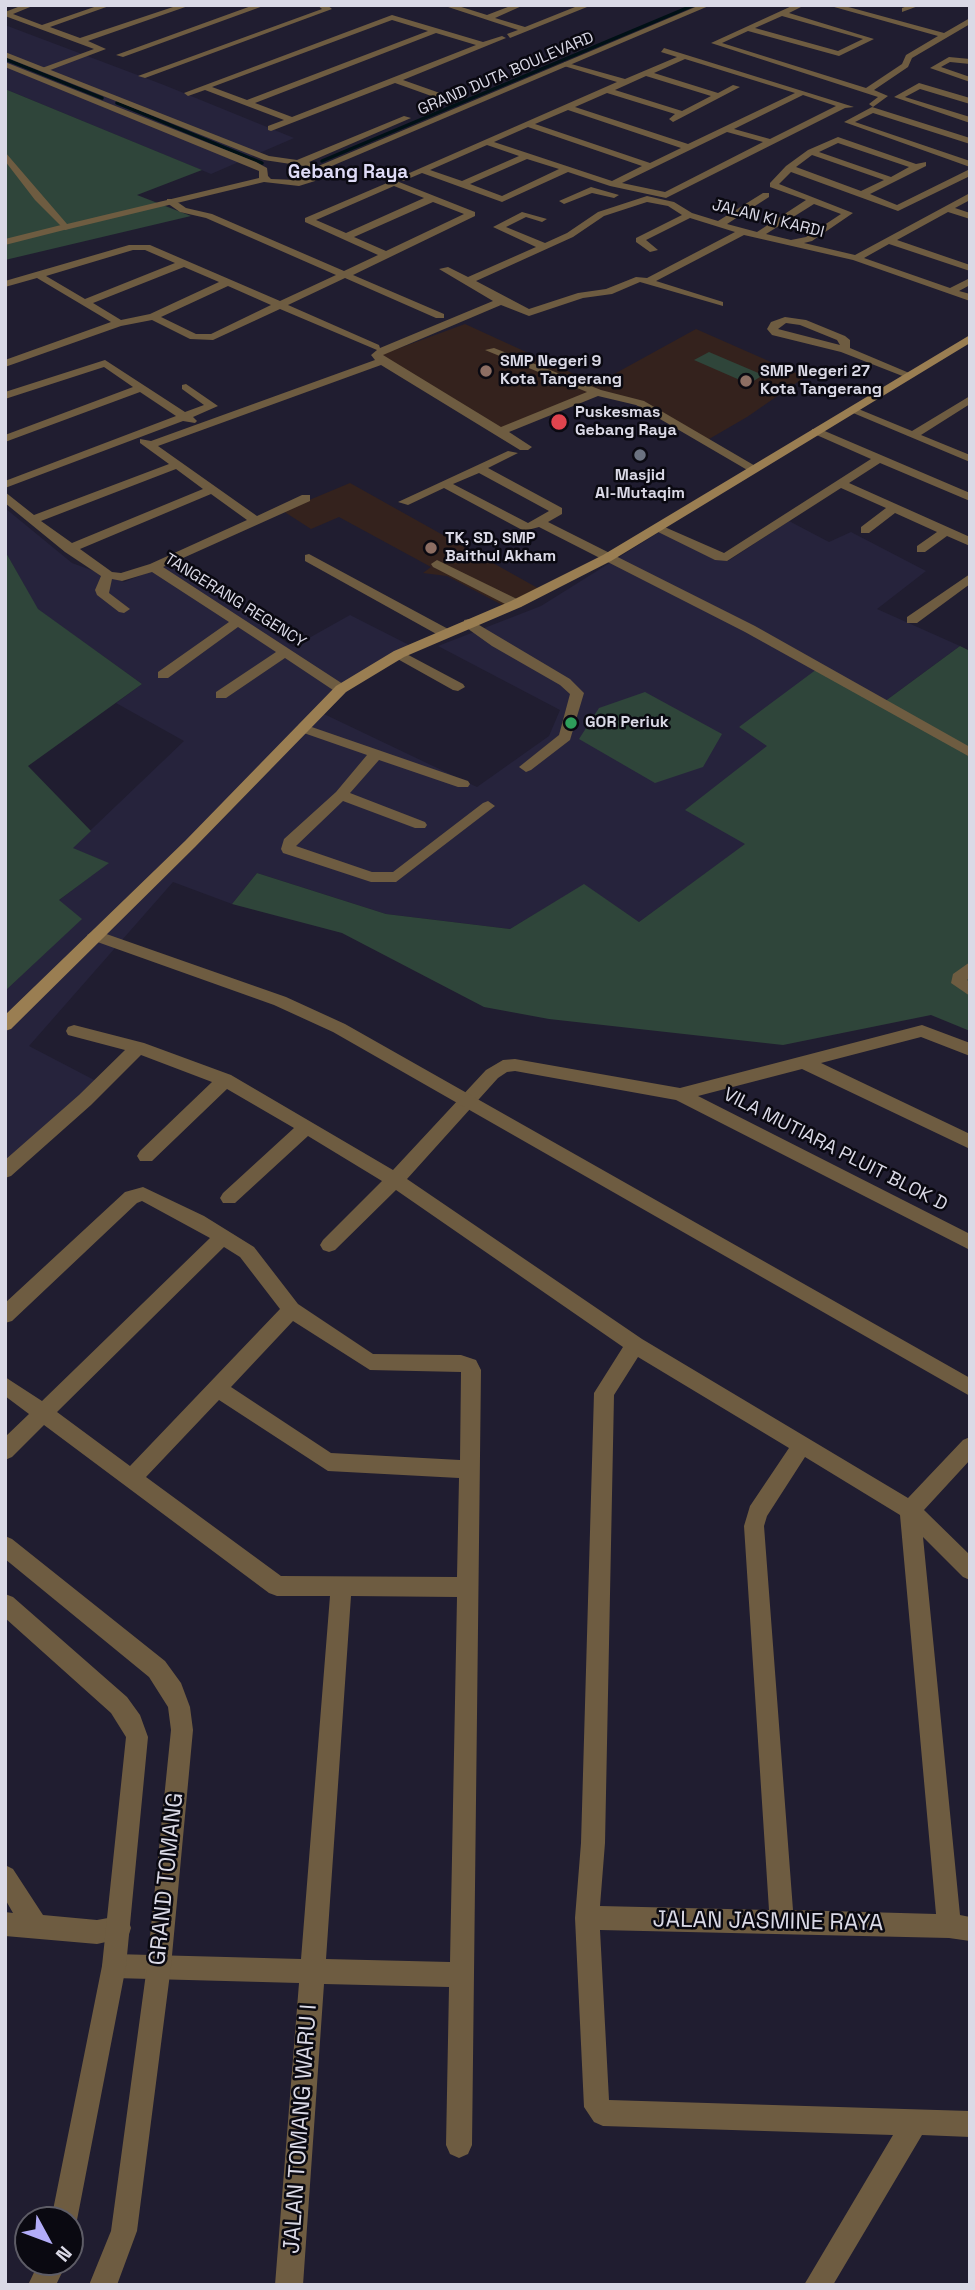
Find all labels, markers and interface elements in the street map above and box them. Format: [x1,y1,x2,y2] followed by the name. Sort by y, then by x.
[415,28,597,120] street label: GRAND DUTA BOULEVARD
[288,162,408,184] district label: Gebang Raya
[710,196,826,242] street label: JALAN KI KARDI
[500,352,622,390] place label: SMP Negeri 9 Kota Tangerang
[760,362,882,400] place label: SMP Negeri 27 Kota Tangerang
[478,363,494,379] marker: SMP Negeri 9 Kota Tangerang
[738,373,754,389] marker: SMP Negeri 27 Kota Tangerang
[575,403,677,441] place label: Puskesmas Gebang Raya
[549,412,569,432] marker: Puskesmas Gebang Raya
[632,447,648,463] marker: Masjid Al-Mutaqim
[595,466,685,504] place label: Masjid Al-Mutaqim
[445,529,556,567] place label: TK, SD, SMP Baithul Akham
[423,540,439,556] marker: TK, SD, SMP Baithul Akham
[161,550,309,652] street label: TANGERANG REGENCY
[585,713,669,733] place label: GOR Periuk
[563,715,579,731] marker: GOR Periuk
[719,1083,951,1217] street label: VILA MUTIARA PLUIT BLOK D
[144,1791,190,1967] street label: GRAND TOMANG
[652,1906,884,1938] street label: JALAN JASMINE RAYA
[279,2003,323,2255] street label: JALAN TOMANG WARU I
[14,2206,84,2276] north arrow
[50,2241,77,2267] text: N

